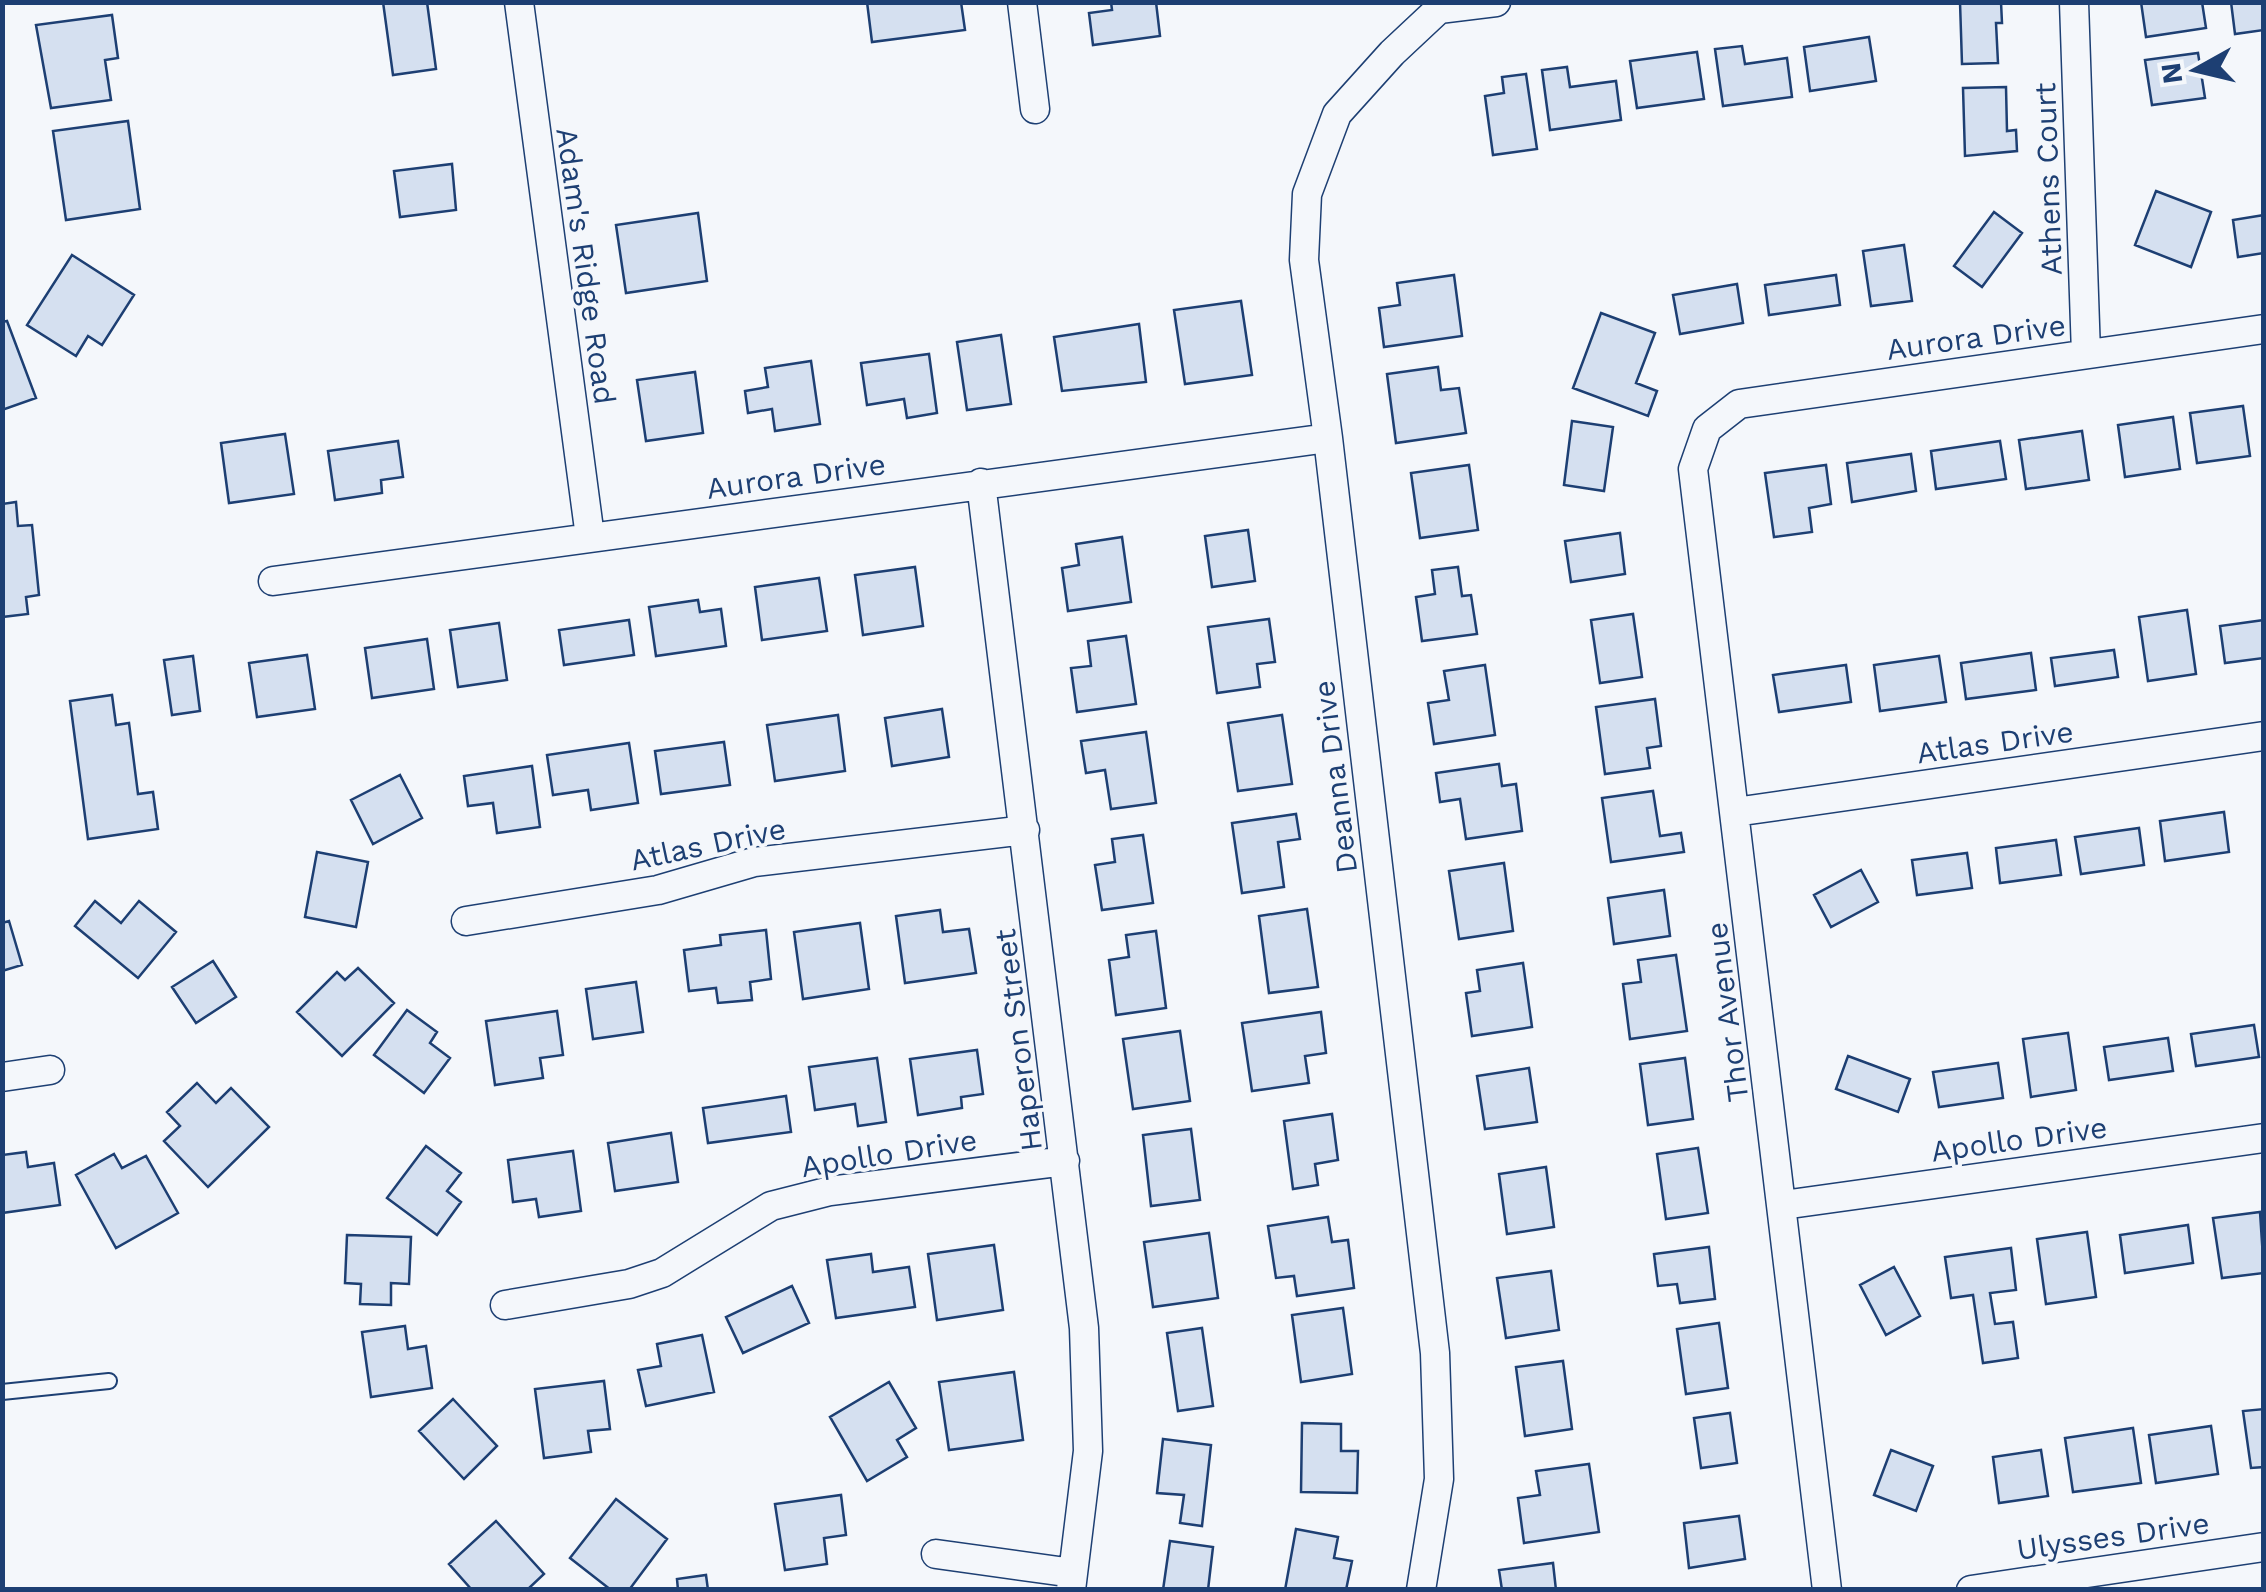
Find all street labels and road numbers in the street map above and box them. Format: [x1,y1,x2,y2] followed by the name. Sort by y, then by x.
[2027,82,2069,276] street label: Athens Court
[549,125,623,407] street label: Adam's Ridge Road
[1884,307,2068,367] street label: Aurora Drive
[704,446,888,506] street label: Aurora Drive
[1306,678,1364,876] street label: Deanna Drive
[1914,714,2076,770] street label: Atlas Drive
[627,810,789,878] street label: Atlas Drive
[1699,920,1755,1104] street label: Thor Avenue
[987,926,1049,1153] street label: Haperon Street
[1929,1109,2109,1169] street label: Apollo Drive
[798,1122,980,1184] street label: Apollo Drive
[2014,1505,2212,1567] street label: Ulysses Drive

